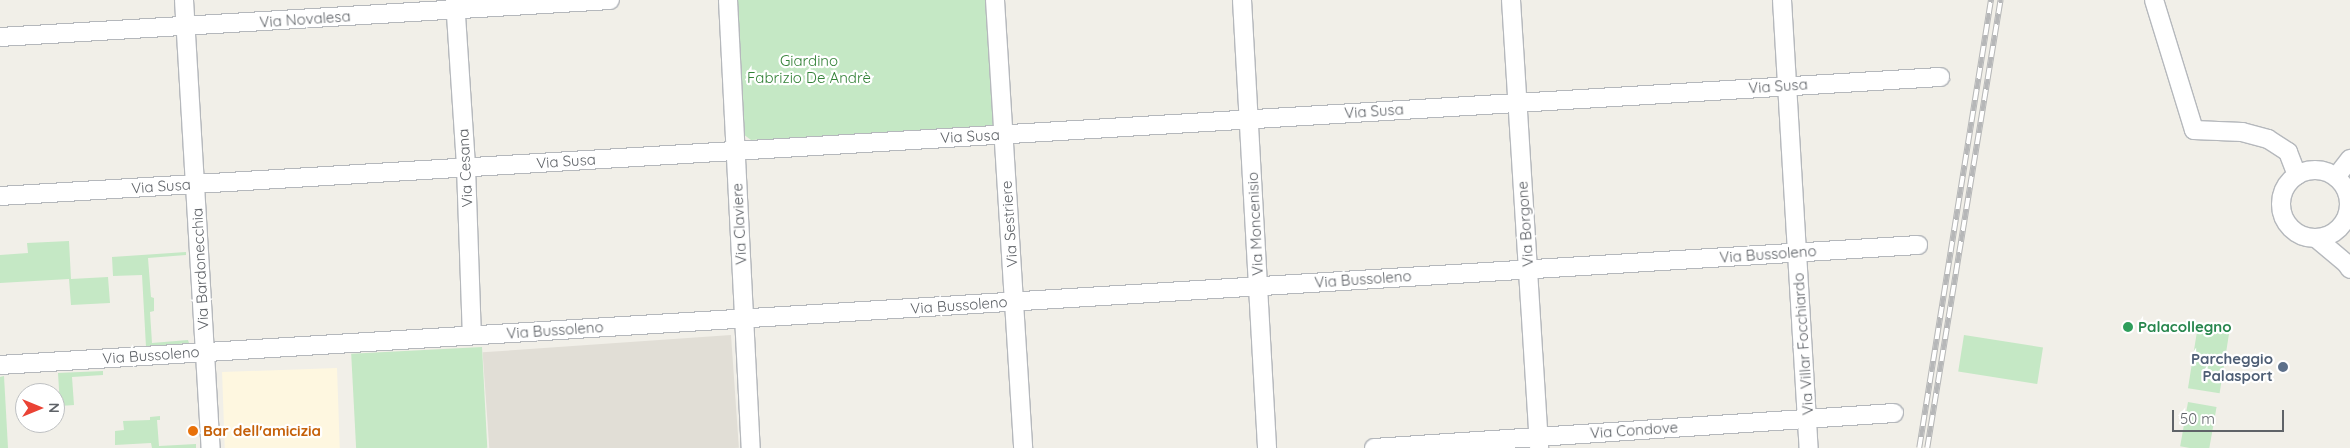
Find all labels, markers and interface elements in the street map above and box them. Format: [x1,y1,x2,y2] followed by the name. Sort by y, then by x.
[259,7,351,31] street label: Via Novalesa
[747,51,871,86] park label: Giardino Fabrizio De Andrè
[1748,75,1808,97] street label: Via Susa
[1344,100,1404,122] street label: Via Susa
[940,125,1000,147] street label: Via Susa
[454,128,476,208] street label: Via Cesana
[536,150,596,172] street label: Via Susa
[1243,172,1267,276] street label: Via Moncenisio
[131,175,191,197] street label: Via Susa
[997,180,1021,268] street label: Via Sestriere
[1513,180,1537,268] street label: Via Borgone
[728,183,750,265] street label: Via Claviere
[188,207,212,331] street label: Via Bardonecchia
[1719,242,1817,266] street label: Via Bussoleno
[1314,267,1412,291] street label: Via Bussoleno
[1789,272,1817,416] street label: Via Villar Focchiardo
[910,293,1008,317] street label: Via Bussoleno
[506,318,604,342] street label: Via Bussoleno
[2138,318,2232,336] place label: Palacollegno
[2122,321,2134,333] marker: Palacollegno
[102,343,200,367] street label: Via Bussoleno
[2191,349,2273,384] place label: Parcheggio Palasport
[2277,361,2289,373] marker: Parcheggio Palasport
[15,383,65,433] north arrow
[2175,400,2288,432] scale bar
[45,403,63,413] text: N
[2180,409,2215,428] text: 50 m
[1589,418,1679,442] street label: Via Condove
[203,422,321,440] place label: Bar dell'amicizia
[187,425,199,437] marker: Bar dell'amicizia

